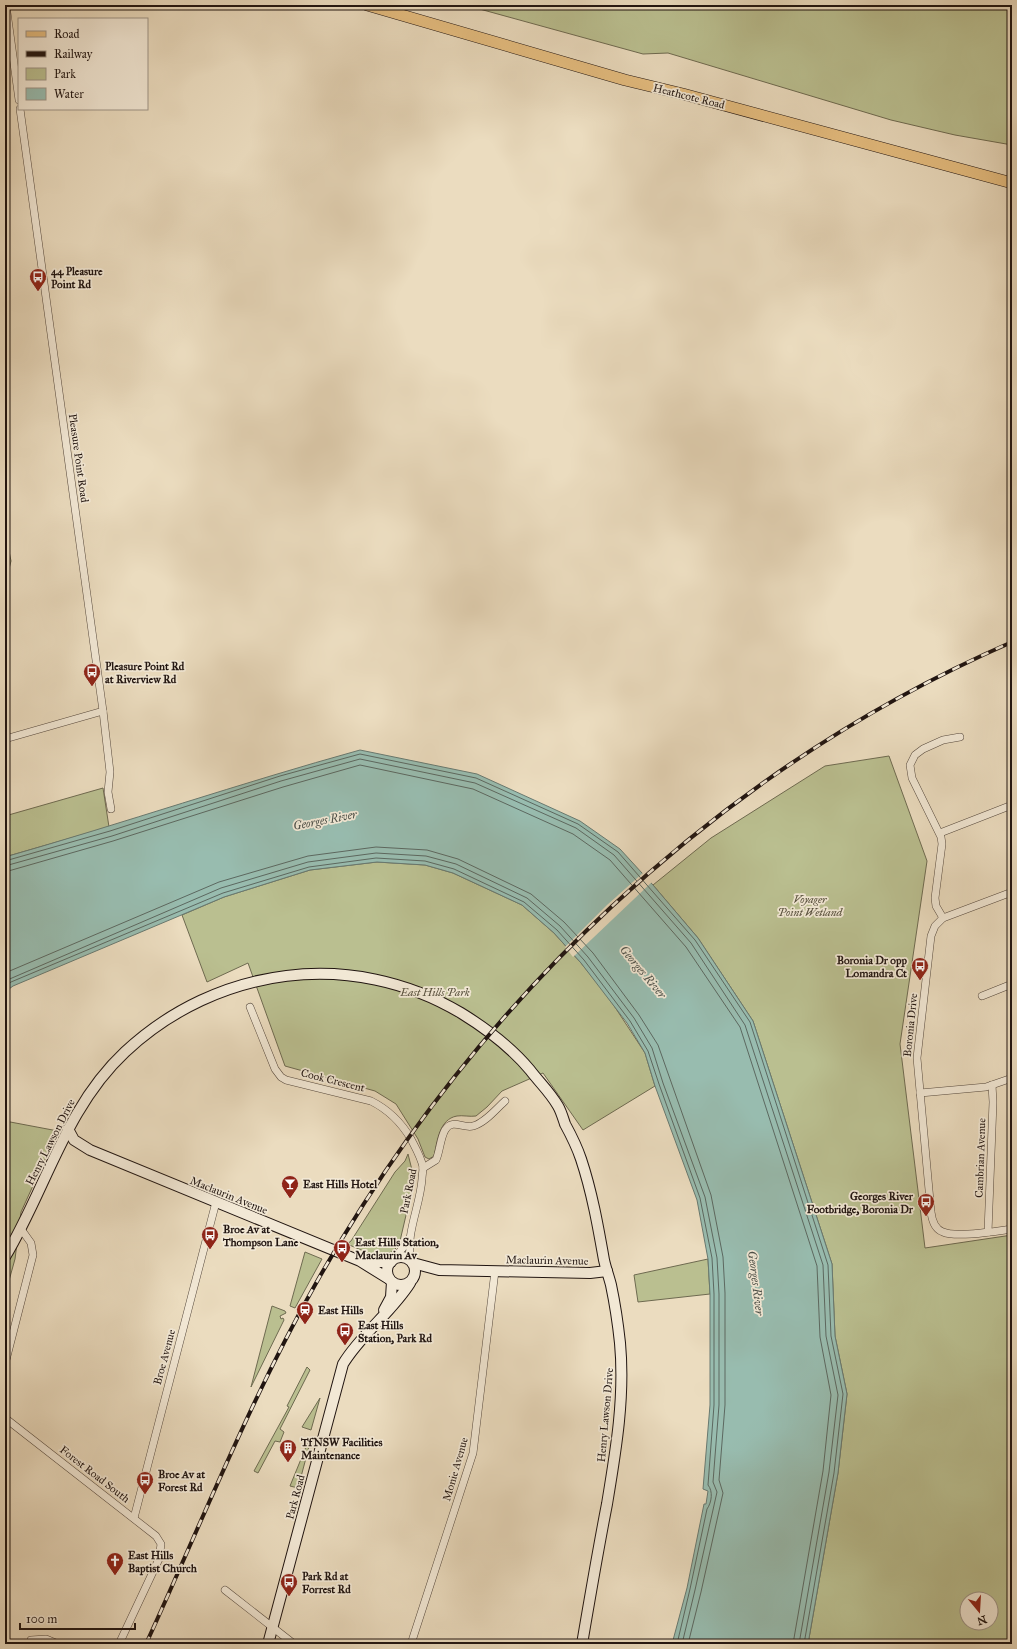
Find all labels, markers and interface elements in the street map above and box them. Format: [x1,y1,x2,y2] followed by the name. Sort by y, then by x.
[18,18,148,110] legend
[54,27,80,41] text: Road
[54,47,93,61] text: Railway
[54,67,76,81] text: Park
[652,81,726,112] street label: Heathcote Road
[54,87,84,101] text: Water
[51,265,103,291] place label: 44 Pleasure Point Rd
[28,267,48,292] bus stop icon: 44 Pleasure Point Rd
[66,413,91,504] street label: Pleasure Point Road
[105,660,185,686] place label: Pleasure Point Rd at Riverview Rd
[82,662,102,687] bus stop icon: Pleasure Point Rd at Riverview Rd
[292,807,359,833] water label: Georges River
[778,893,844,919] park label: Voyager Point Wetland
[617,943,670,1002] water label: Georges River
[837,954,907,980] place label: Boronia Dr opp Lomandra Ct
[910,956,930,981] bus stop icon: Boronia Dr opp Lomandra Ct
[399,986,470,999] park label: East Hills Park
[901,992,920,1058] street label: Boronia Drive
[300,1066,366,1095] street label: Cook Crescent
[23,1097,78,1187] street label: Henry Lawson Drive
[973,1118,988,1198] street label: Cambrian Avenue
[397,1167,420,1215] street label: Park Road
[188,1174,270,1217] street label: Maclaurin Avenue
[280,1174,300,1199] bar icon: East Hills Hotel
[303,1178,378,1191] place label: East Hills Hotel
[807,1190,914,1216] place label: Georges River Footbridge, Boronia Dr
[916,1192,936,1217] bus stop icon: Georges River Footbridge, Boronia Dr
[222,1223,299,1250] place label: Broe Av at Thompson Lane
[200,1225,220,1250] bus stop icon: Broe Av at Thompson Lane
[355,1236,439,1262] place label: East Hills Station, Maclaurin Av
[332,1238,352,1263] bus stop icon: East Hills Station, Maclaurin Av
[745,1250,767,1317] water label: Georges River
[506,1253,589,1268] street label: Maclaurin Avenue
[295,1300,315,1325] station icon: East Hills
[318,1304,363,1317] place label: East Hills
[358,1319,432,1345] place label: East Hills Station, Park Rd
[335,1321,355,1346] bus stop icon: East Hills Station, Park Rd
[151,1328,178,1386] street label: Broe Avenue
[595,1367,616,1463] street label: Henry Lawson Drive
[440,1435,471,1503] street label: Monie Avenue
[300,1436,383,1462] place label: TfNSW Facilities Maintenance
[278,1438,298,1463] building icon: TfNSW Facilities Maintenance
[57,1443,132,1506] street label: Forest Road South
[158,1468,205,1494] place label: Broe Av at Forest Rd
[135,1470,155,1495] bus stop icon: Broe Av at Forest Rd
[283,1473,308,1521] street label: Park Road
[128,1549,198,1576] place label: East Hills Baptist Church
[105,1551,125,1576] church icon: East Hills Baptist Church
[302,1570,351,1596] place label: Park Rd at Forrest Rd
[279,1572,299,1597] bus stop icon: Park Rd at Forrest Rd
[959,1591,999,1631] north arrow
[20,1605,135,1631] scale bar
[26,1612,57,1626] text: 100 m
[975,1612,988,1628] text: N

